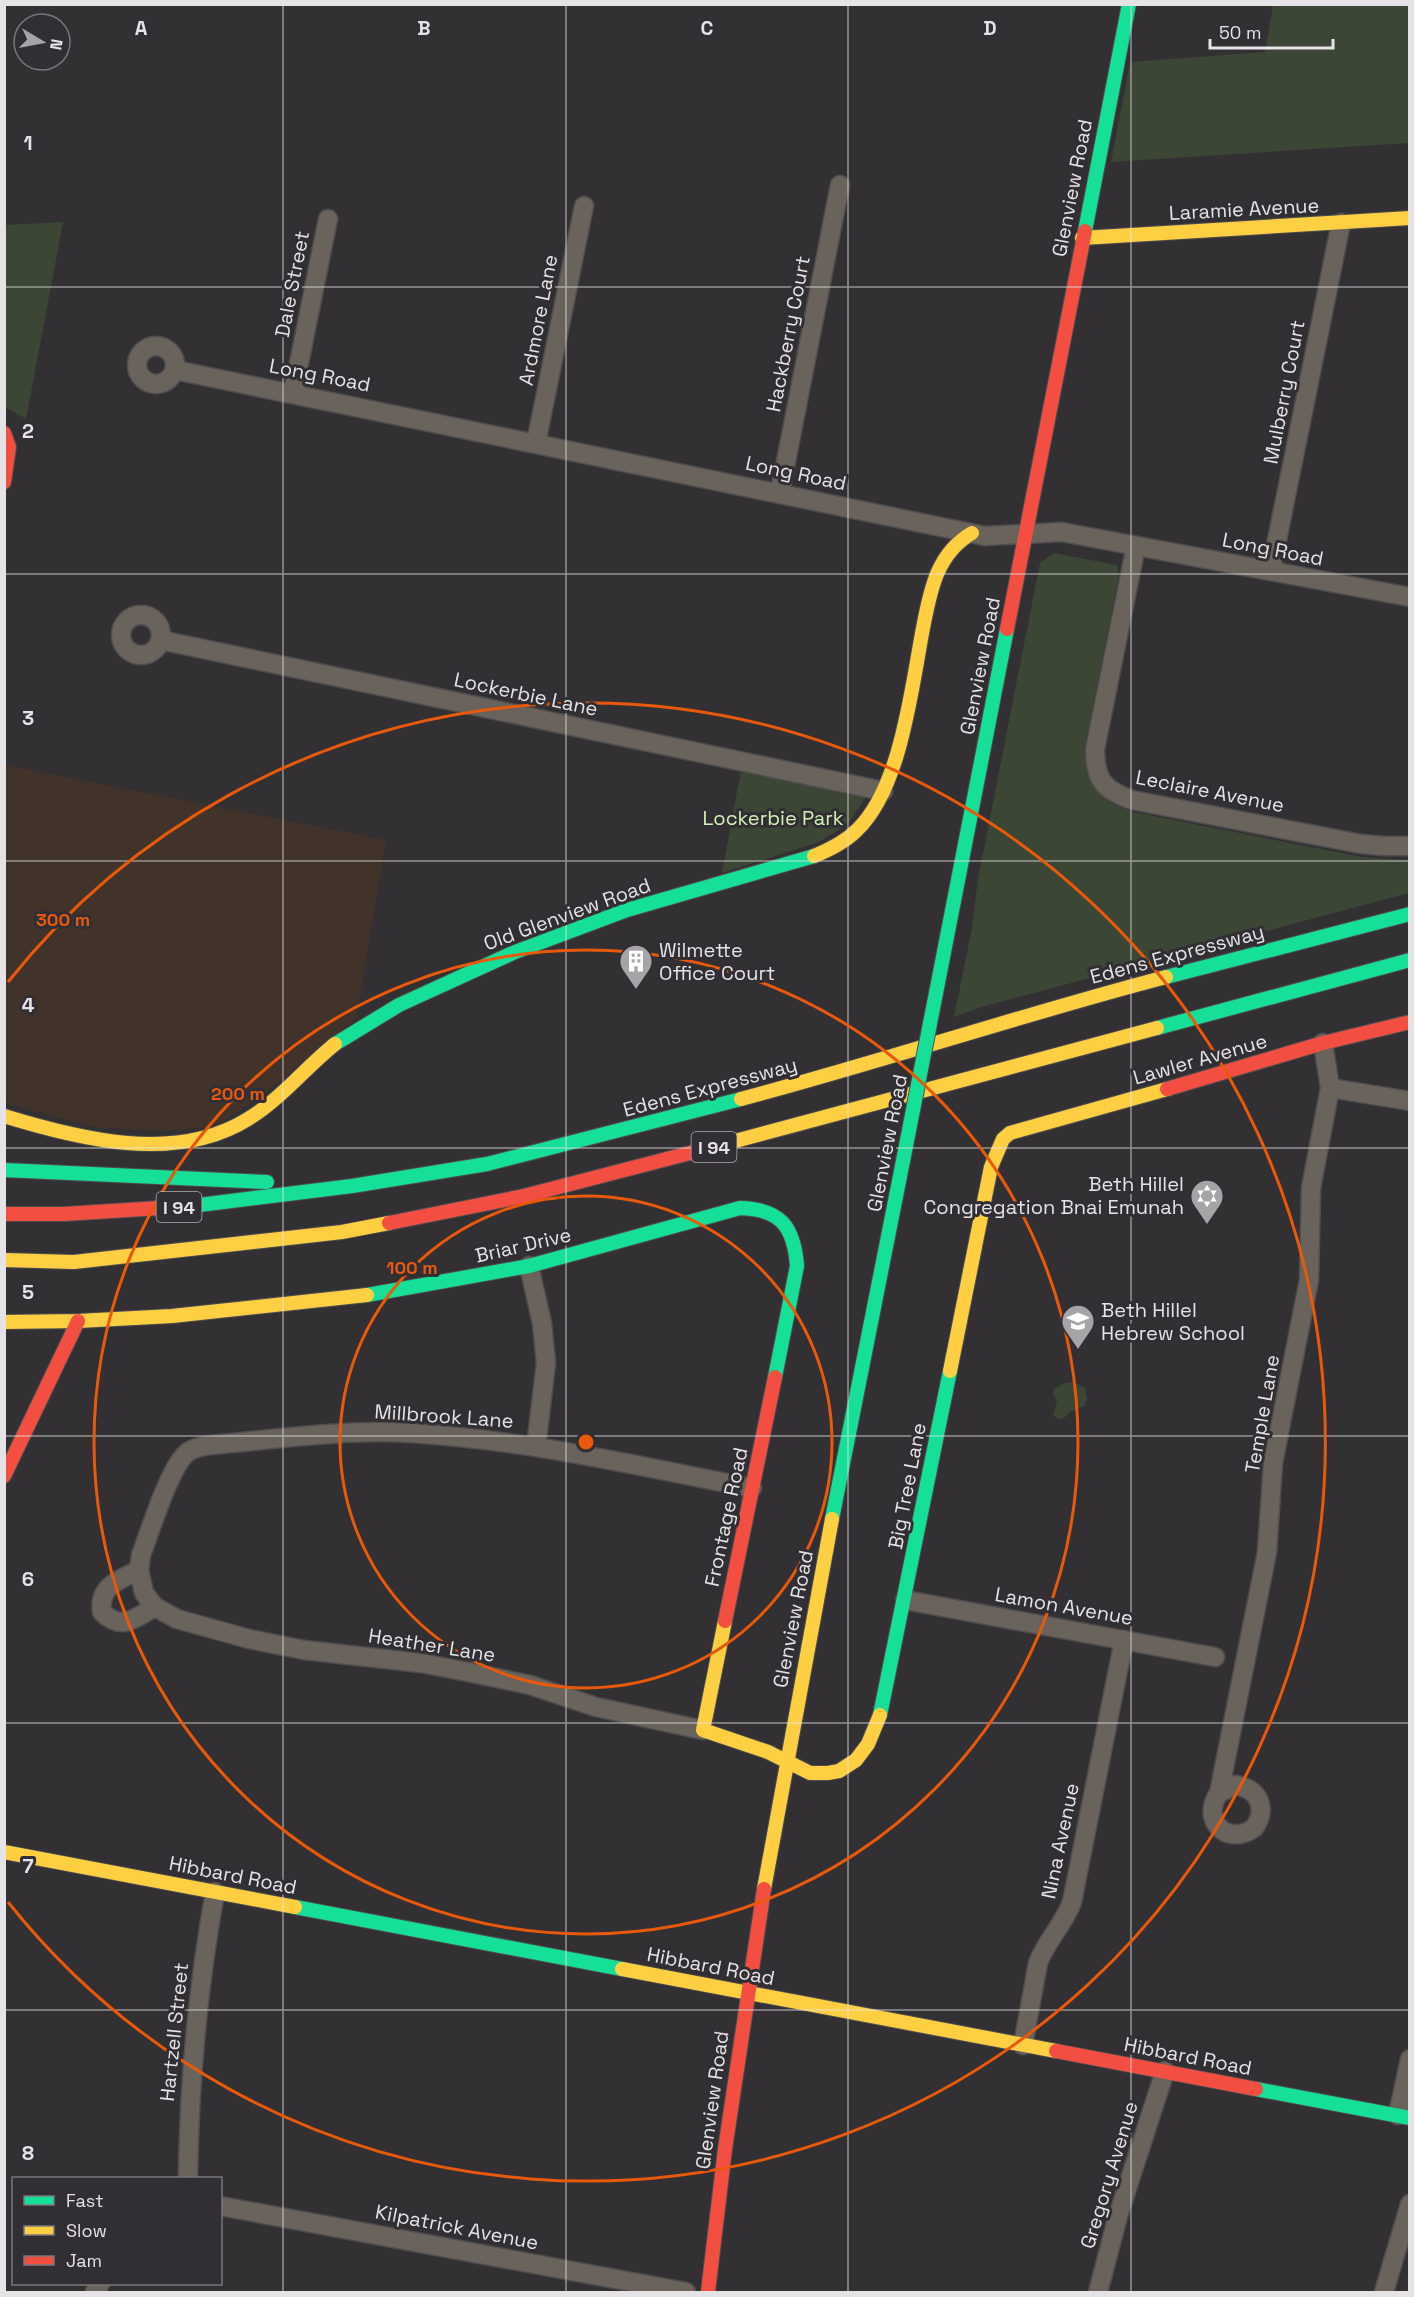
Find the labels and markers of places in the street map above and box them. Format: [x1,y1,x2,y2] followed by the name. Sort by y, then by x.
[659,937,775,986] place label: Wilmette Office Court
[618,943,654,990] building icon: Wilmette Office Court
[924,1171,1184,1220] place label: Beth Hillel Congregation Bnai Emunah
[1189,1178,1225,1225] synagogue icon: Beth Hillel Congregation Bnai Emunah
[1101,1297,1245,1346] place label: Beth Hillel Hebrew School
[1060,1303,1096,1350] school or university icon: Beth Hillel Hebrew School
[576,1432,596,1452] centre of rings

